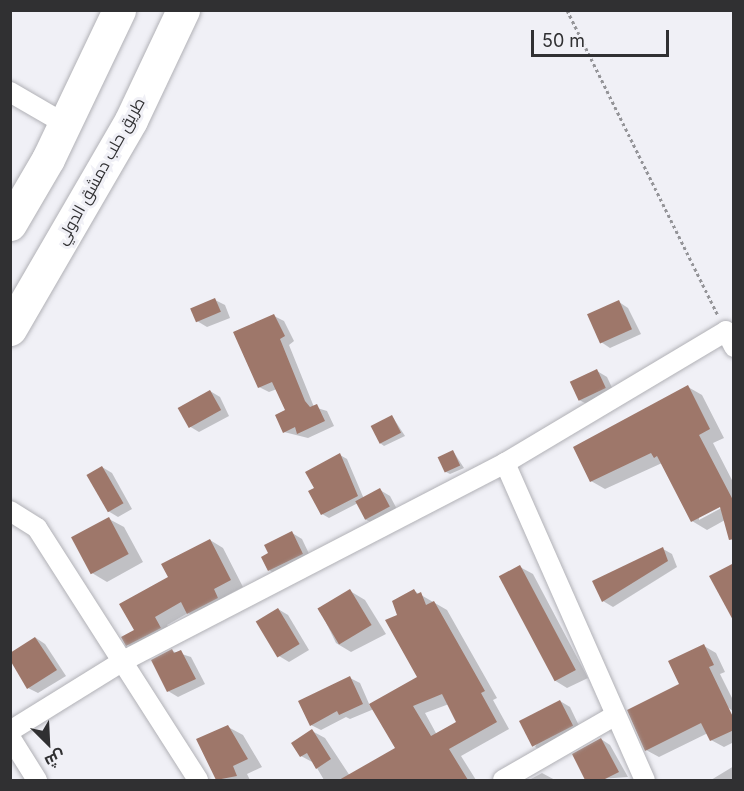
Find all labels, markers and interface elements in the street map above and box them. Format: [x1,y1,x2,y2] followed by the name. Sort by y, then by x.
[534,18,672,56] scale bar
[542,30,585,51] text: 50 m
[52,94,148,248] street label: طريق حلب دمشق الدولي
[18,713,78,773] north arrow
[42,746,69,773] text: ش

